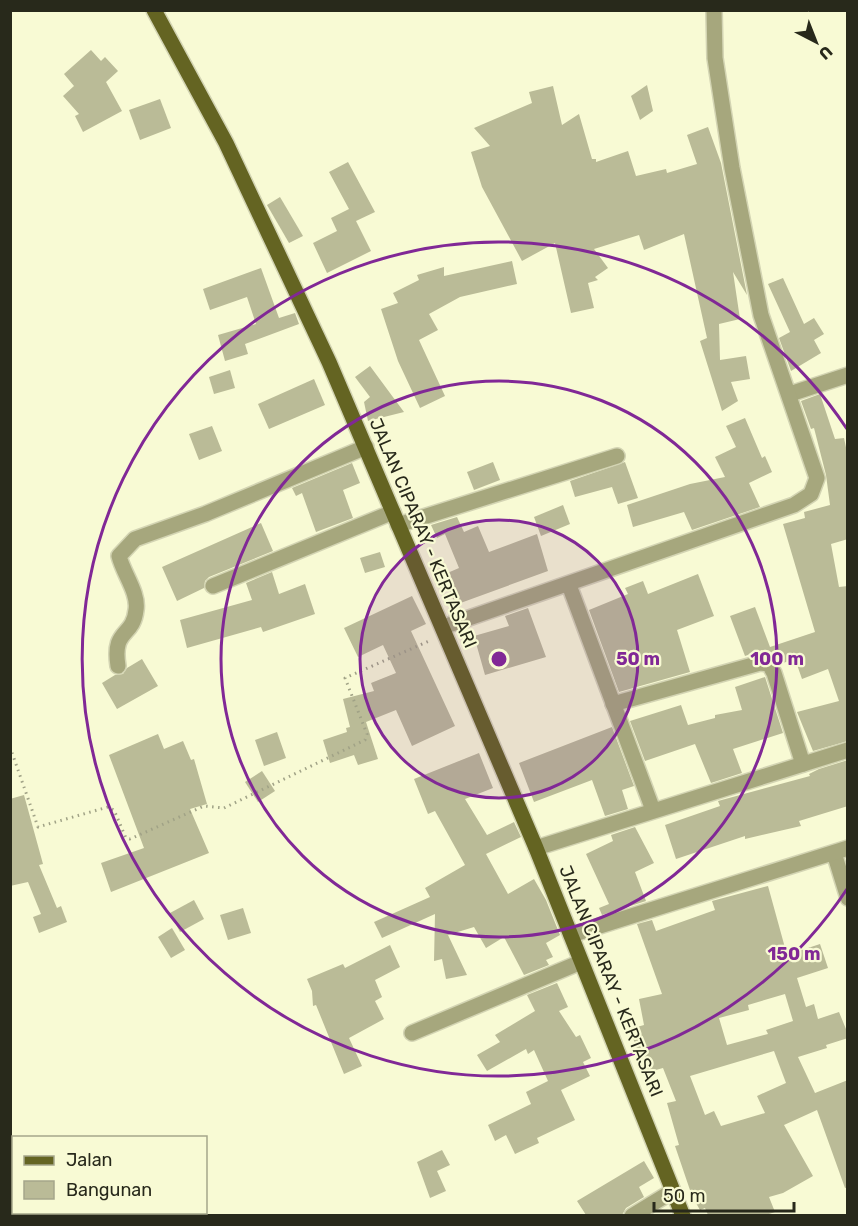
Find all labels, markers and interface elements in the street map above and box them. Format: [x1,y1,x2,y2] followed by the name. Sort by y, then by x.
[786,12,846,72] north arrow
[815,42,836,64] text: U
[365,415,481,651] street label: JALAN CIPARAY - KERTASARI
[616,648,660,670] text: 50 m
[750,648,804,670] text: 100 m
[489,649,509,669] centre of rings
[554,862,668,1100] street label: JALAN CIPARAY - KERTASARI
[767,943,821,965] text: 150 m
[12,1136,207,1214] legend
[66,1149,113,1171] text: Jalan
[654,1175,794,1213] scale bar
[66,1179,152,1201] text: Bangunan
[663,1185,706,1207] text: 50 m

